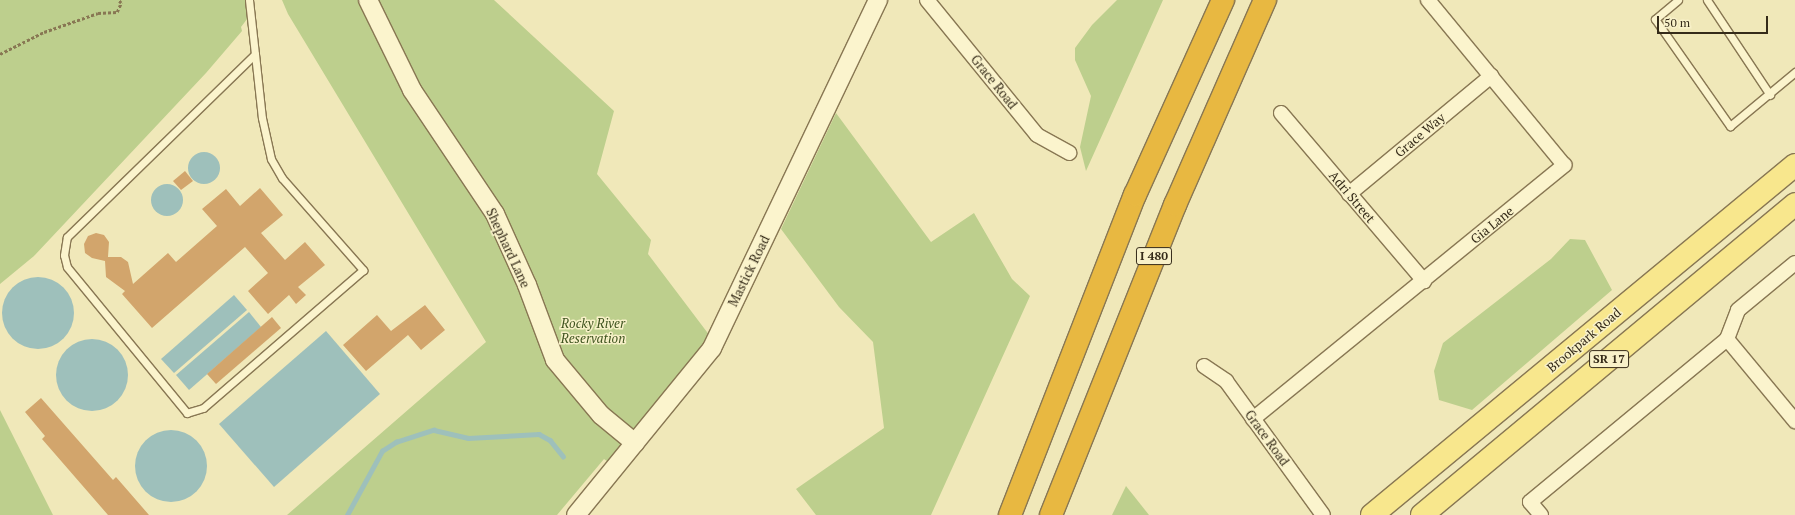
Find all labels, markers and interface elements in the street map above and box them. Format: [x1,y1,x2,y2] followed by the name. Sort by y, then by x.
[1659,8,1770,34] scale bar
[1664,15,1690,30] text: 50 m
[967,52,1021,112] street label: Grace Road
[1392,110,1448,160] street label: Grace Way
[1326,168,1378,226] street label: Adri Street
[1467,203,1517,247] street label: Gia Lane
[483,206,533,290] street label: Shephard Lane
[725,233,773,309] street label: Mastick Road
[1135,246,1173,266] road number: I 480
[1544,305,1624,375] street label: Brookpark Road
[561,316,625,347] park label: Rocky River Reservation
[1589,349,1629,369] road number: SR 17
[1242,407,1292,469] street label: Grace Road

